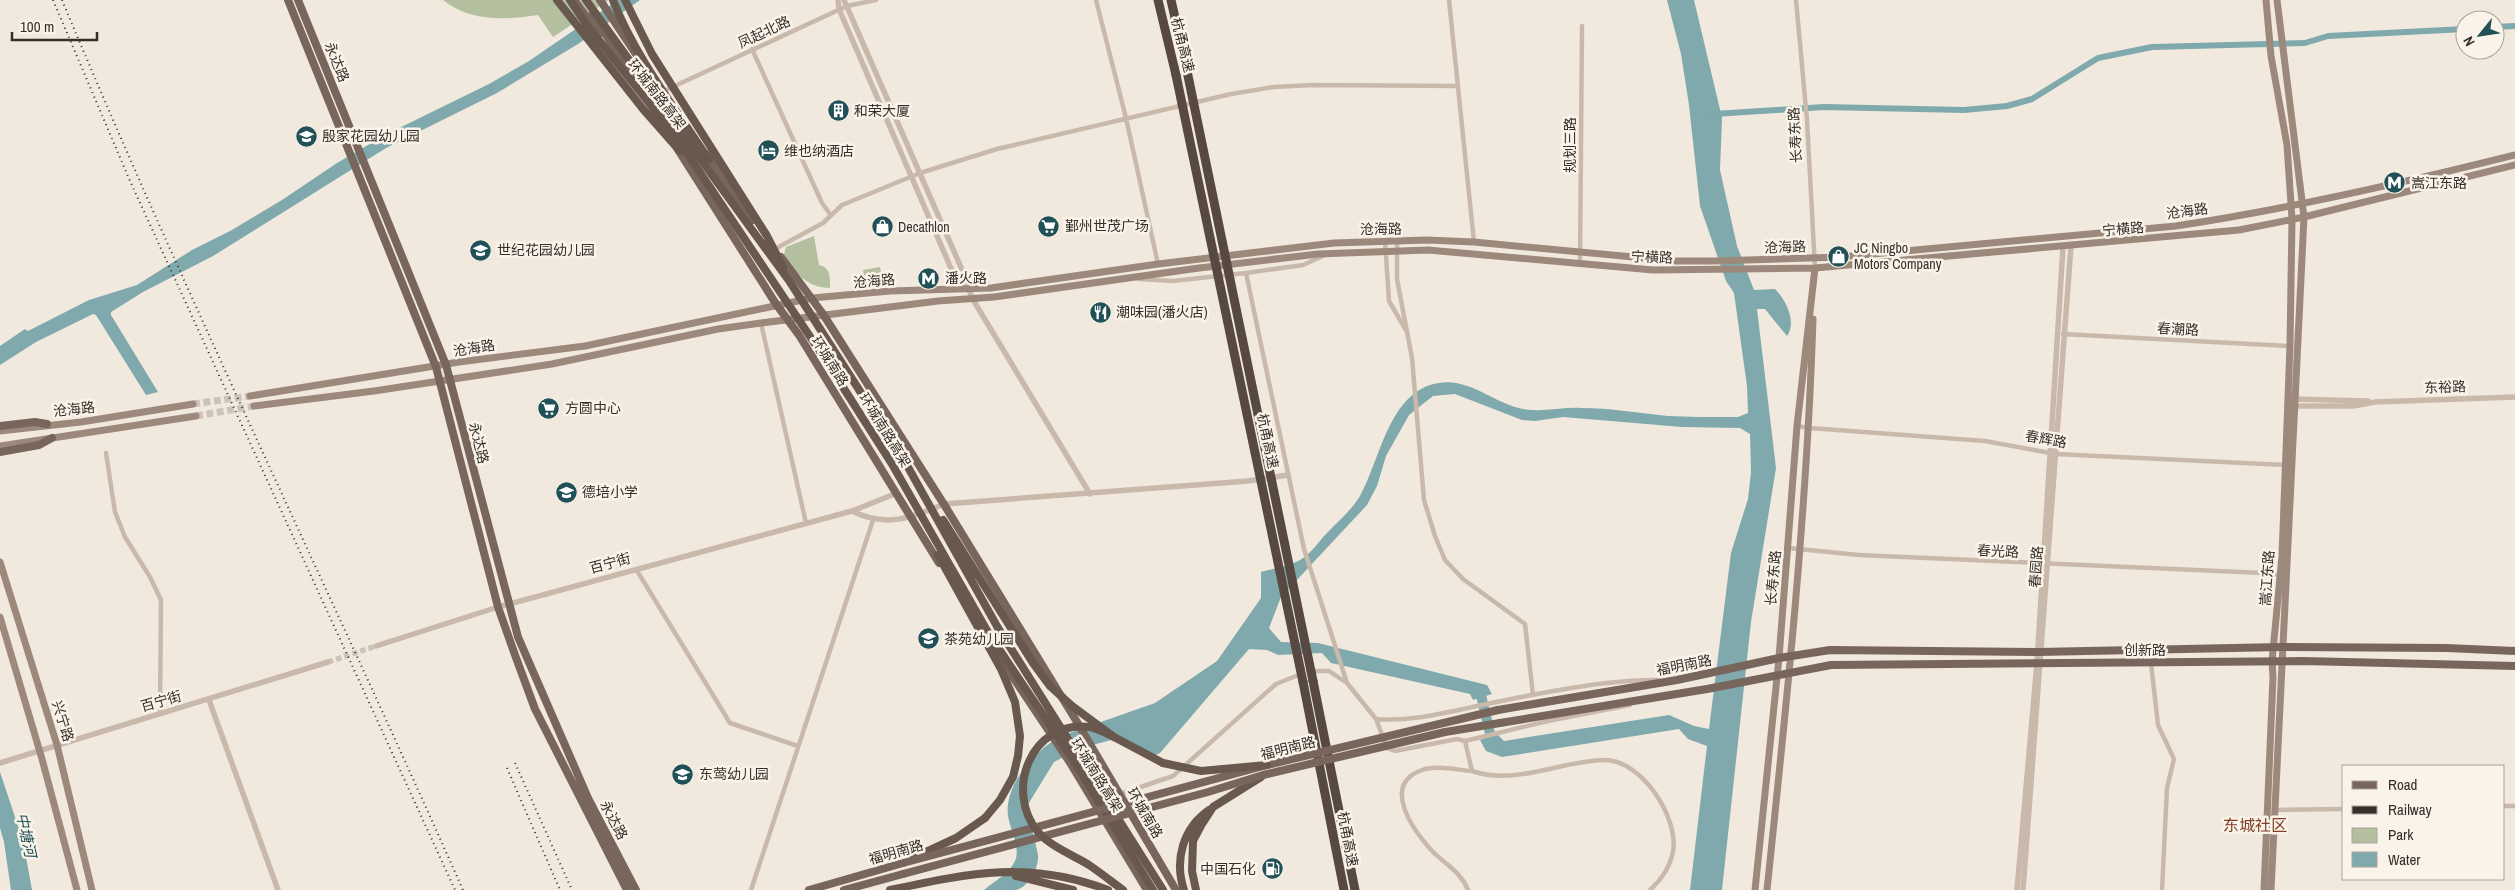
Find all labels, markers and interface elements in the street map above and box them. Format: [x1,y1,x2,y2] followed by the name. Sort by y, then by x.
[12,10,98,42] scale bar
[2455,10,2505,60] north arrow
[735,12,793,52] street label: 凤起北路
[20,16,54,37] text: 100 m
[1167,16,1199,74] street label: 杭甬高速
[2459,33,2479,50] text: N
[321,39,353,85] street label: 永达路
[624,55,690,133] street label: 环城南路高架
[826,99,850,123] building icon: 和荣大厦
[854,102,910,120] place label: 和荣大厦
[1785,107,1805,163] street label: 长寿东路
[1561,117,1579,173] street label: 规划三路
[294,124,318,148] school or university icon: 殷家花园幼儿园
[322,127,420,145] place label: 殷家花园幼儿园
[756,139,780,163] hotel icon: 维也纳酒店
[784,142,854,160] place label: 维也纳酒店
[2383,171,2407,195] metro station icon: 嵩江东路
[2411,174,2467,192] place label: 嵩江东路
[2165,199,2209,223] street label: 沧海路
[1037,214,1061,238] supermarket icon: 鄞州世茂广场
[870,215,894,239] shop icon: Decathlon
[1065,217,1149,235] place label: 鄞州世茂广场
[898,218,950,236] place label: Decathlon
[2101,218,2145,240] street label: 宁横路
[1360,220,1402,238] street label: 沧海路
[1764,237,1806,257] street label: 沧海路
[469,238,493,262] school or university icon: 世纪花园幼儿园
[1854,239,1942,273] place label: JC Ningbo Motors Company
[497,241,595,259] place label: 世纪花园幼儿园
[1826,244,1850,268] shop icon: JC Ningbo Motors Company
[1631,247,1673,267] street label: 宁横路
[917,266,941,290] metro station icon: 潘火路
[945,269,987,287] place label: 潘火路
[852,270,896,292] street label: 沧海路
[1088,300,1112,324] restaurant icon: 潮味园(潘火店)
[1116,303,1208,321] place label: 潮味园(潘火店)
[2157,319,2199,339] street label: 春潮路
[808,332,852,390] street label: 环城南路
[452,336,496,360] street label: 沧海路
[2424,377,2466,397] street label: 东裕路
[855,390,915,470] street label: 环城南路高架
[537,396,561,420] supermarket icon: 方圆中心
[52,398,96,420] street label: 沧海路
[565,399,621,417] place label: 方圆中心
[1253,412,1283,470] street label: 杭甬高速
[465,420,493,466] street label: 永达路
[2024,426,2068,452] street label: 春辉路
[554,480,578,504] school or university icon: 德培小学
[582,483,638,501] place label: 德培小学
[1977,541,2019,561] street label: 春光路
[2026,545,2046,589] street label: 春园路
[587,549,633,577] street label: 百宁街
[1762,549,1784,607] street label: 长寿东路
[2256,549,2278,607] street label: 嵩江东路
[916,627,940,651] school or university icon: 茶苑幼儿园
[944,630,1014,648] place label: 茶苑幼儿园
[2124,641,2166,659] street label: 创新路
[1655,651,1713,679] street label: 福明南路
[138,687,184,715] street label: 百宁街
[48,698,78,744] street label: 兴宁路
[1259,732,1317,764] street label: 福明南路
[1067,735,1127,815] street label: 环城南路高架
[671,762,695,786] school or university icon: 东莺幼儿园
[699,765,769,783] place label: 东莺幼儿园
[2342,765,2505,880] legend
[2388,774,2417,795] text: Road
[1123,784,1167,842] street label: 环城南路
[596,797,632,843] street label: 永达路
[2388,799,2433,820] text: Railway
[1334,810,1362,868] street label: 杭甬高速
[12,811,42,862] water label: 中塘河
[2223,814,2287,836] district label: 东城社区
[2388,824,2414,845] text: Park
[867,836,925,868] street label: 福明南路
[2388,849,2420,870] text: Water
[1260,857,1284,881] fuel station icon: 中国石化
[1200,860,1256,878] place label: 中国石化

